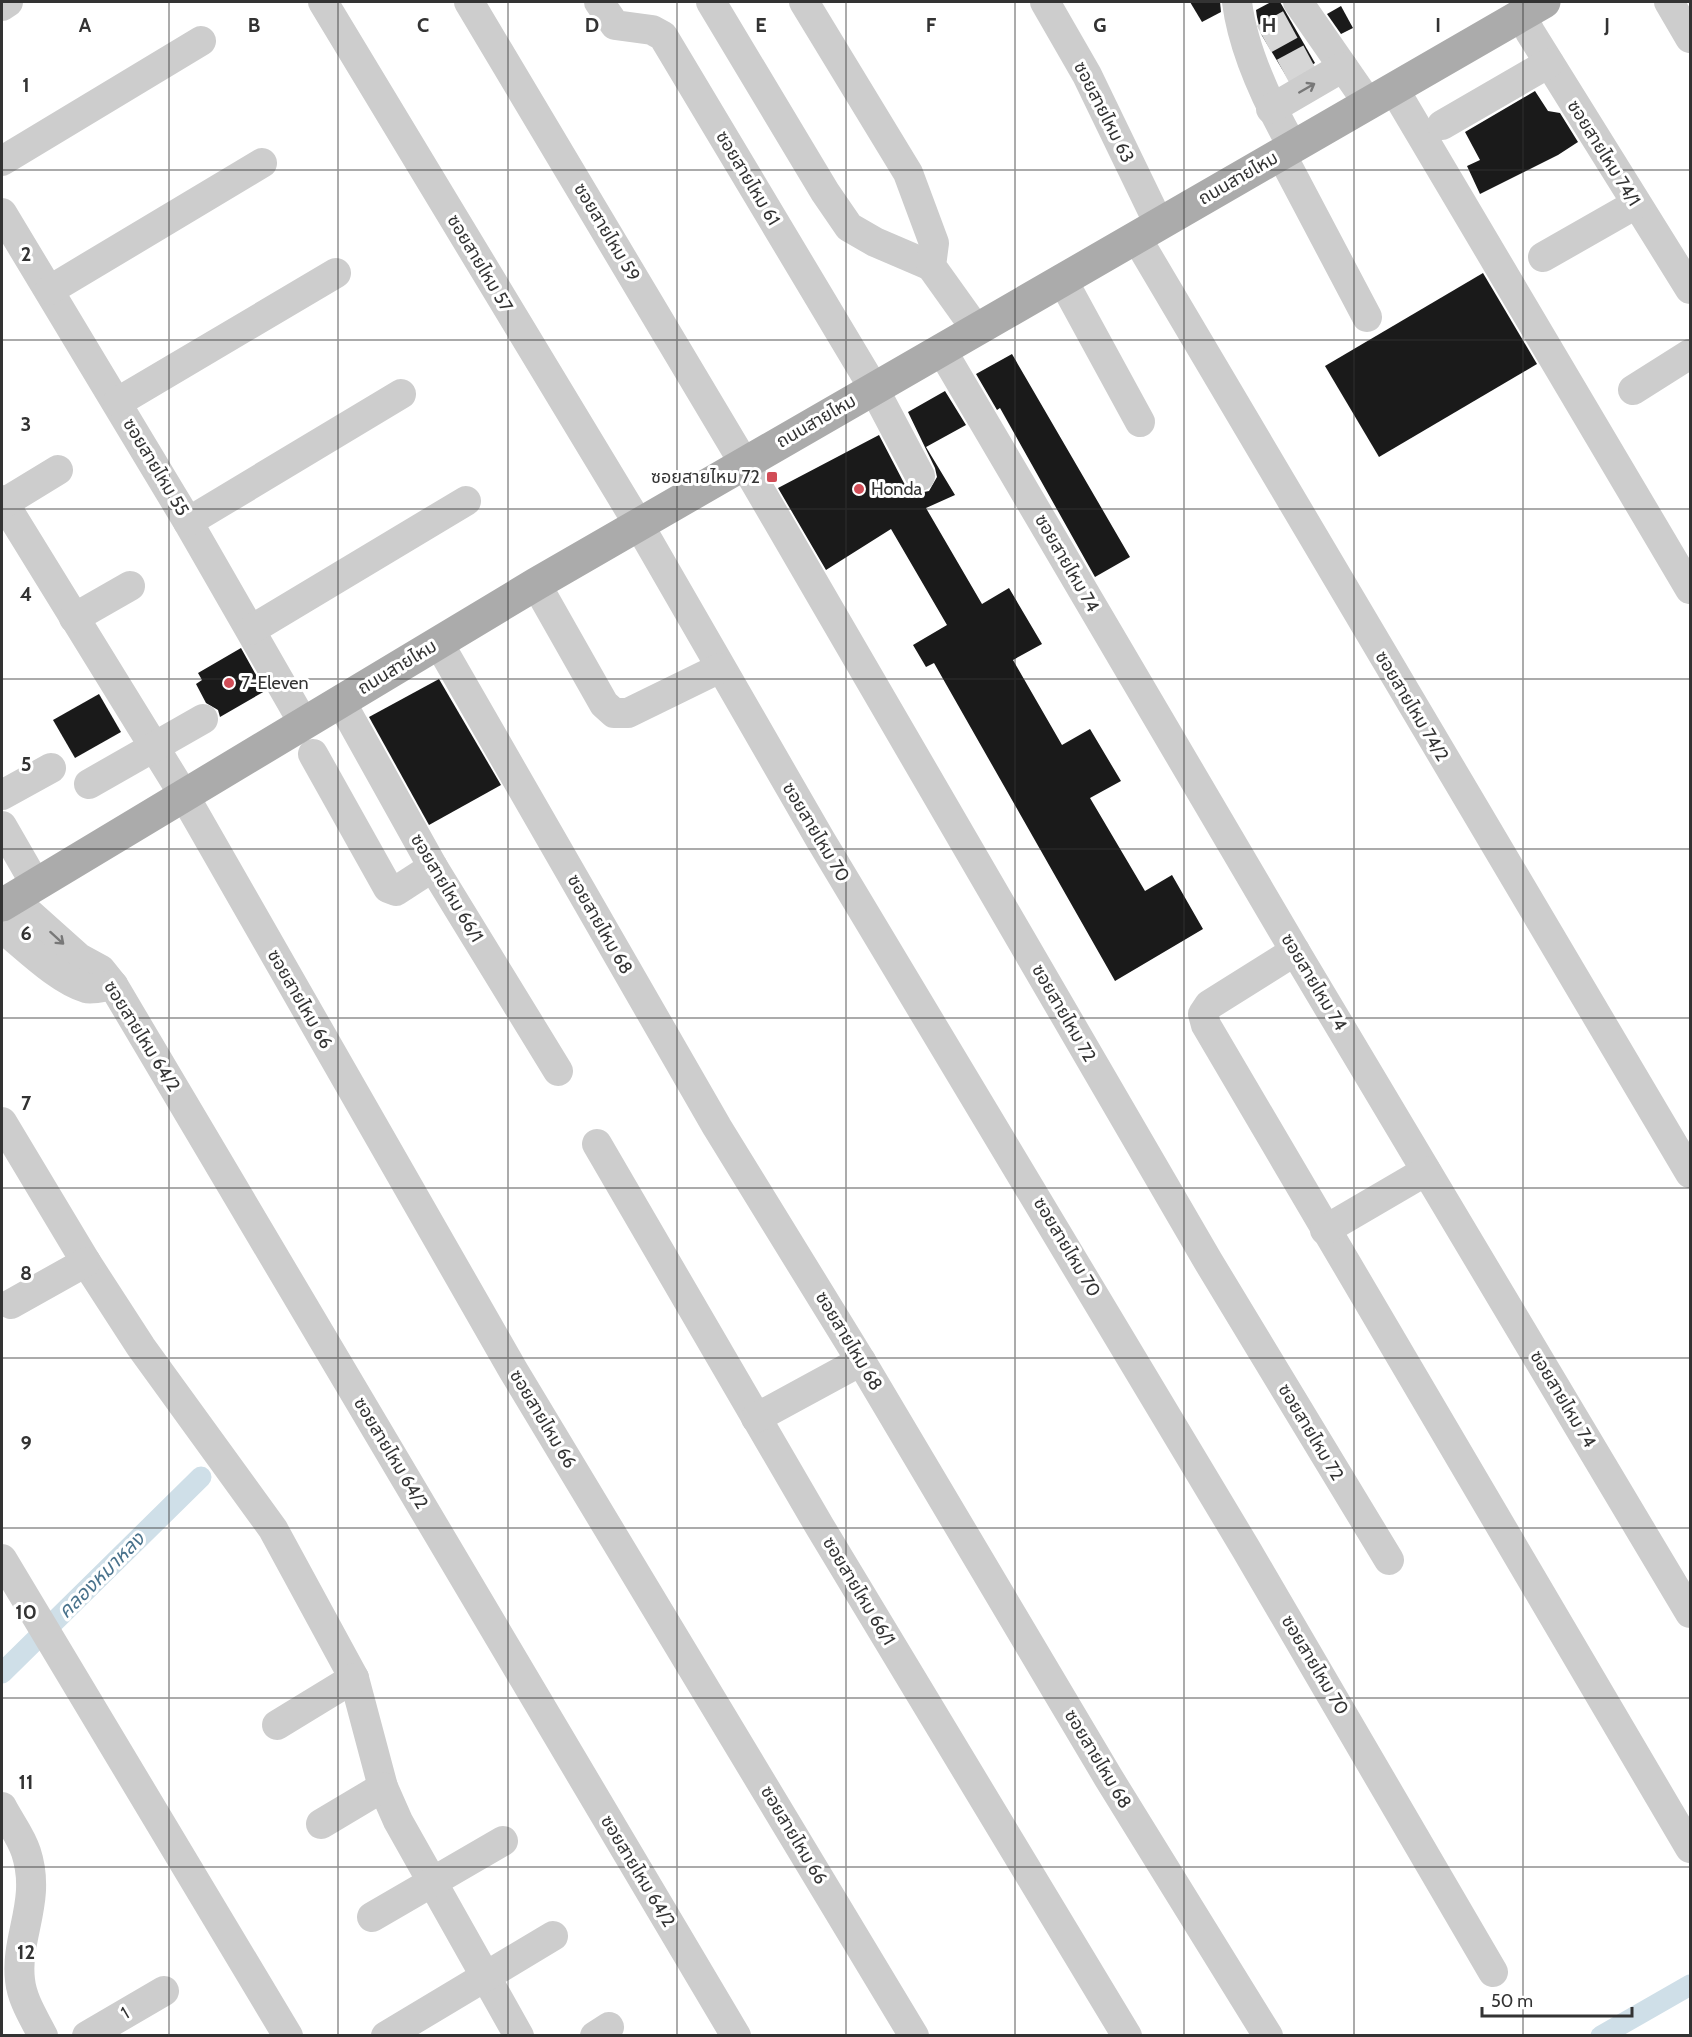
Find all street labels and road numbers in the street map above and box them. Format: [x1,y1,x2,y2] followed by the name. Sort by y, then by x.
[1069,58,1139,166] street label: ซอยสายไหม 63
[1563,96,1645,210] street label: ซอยสายไหม 74/1
[711,127,785,229] street label: ซอยสายไหม 61
[1194,146,1282,210] street label: ถนนสายไหม
[569,179,645,285] street label: ซอยสายไหม 59
[442,211,518,315] street label: ซอยสายไหม 57
[772,389,860,453] street label: ถนนสายไหม
[118,414,194,520] street label: ซอยสายไหม 55
[1030,510,1104,616] street label: ซอยสายไหม 74
[353,635,441,699] street label: ถนนสายไหม
[1370,647,1454,765] street label: ซอยสายไหม 74/2
[778,778,854,886] street label: ซอยสายไหม 70
[406,830,488,946] street label: ซอยสายไหม 66/1
[563,870,637,978] street label: ซอยสายไหม 68
[1276,929,1352,1035] street label: ซอยสายไหม 74
[263,945,337,1053] street label: ซอยสายไหม 66
[1027,960,1101,1066] street label: ซอยสายไหม 72
[99,977,185,1095] street label: ซอยสายไหม 64/2
[1029,1193,1105,1301] street label: ซอยสายไหม 70
[811,1288,887,1394] street label: ซอยสายไหม 68
[1525,1346,1601,1452] street label: ซอยสายไหม 74
[505,1366,581,1472] street label: ซอยสายไหม 66
[1274,1380,1348,1484] street label: ซอยสายไหม 72
[349,1393,433,1513] street label: ซอยสายไหม 64/2
[818,1533,900,1649] street label: ซอยสายไหม 66/1
[1277,1611,1353,1719] street label: ซอยสายไหม 70
[1060,1706,1136,1812] street label: ซอยสายไหม 68
[756,1782,832,1888] street label: ซอยสายไหม 66
[596,1811,680,1931] street label: ซอยสายไหม 64/2
[117,2002,133,2024] street label: 1

